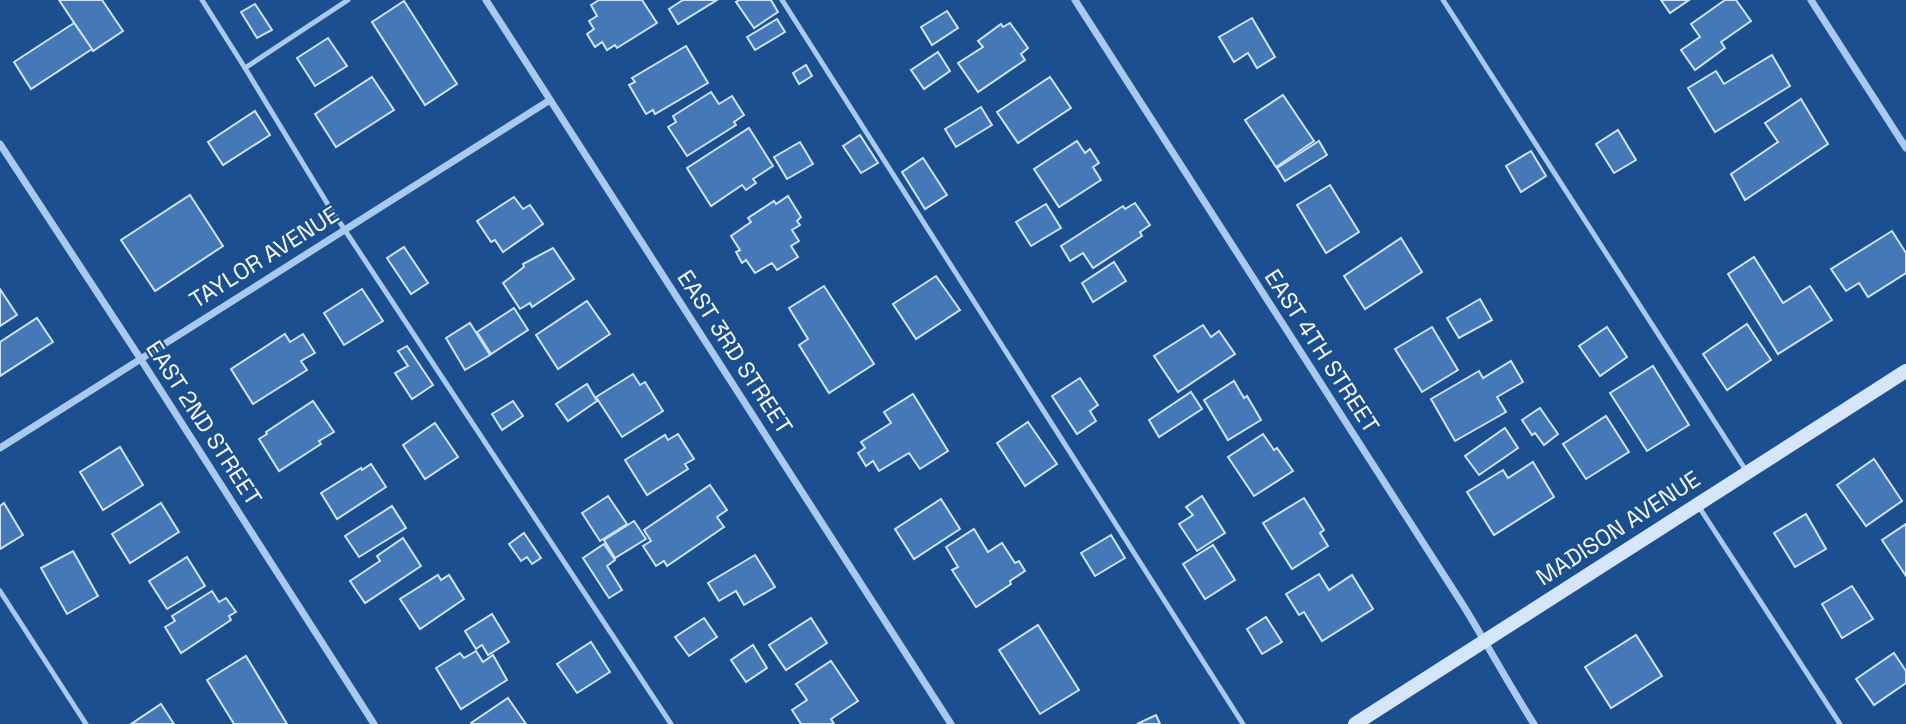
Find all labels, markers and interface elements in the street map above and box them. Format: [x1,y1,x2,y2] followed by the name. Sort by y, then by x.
[184,199,344,315] street label: TAYLOR AVENUE
[1258,263,1386,439] street label: EAST 4TH STREET
[671,264,799,440] street label: EAST 3RD STREET
[139,335,269,511] street label: EAST 2ND STREET
[1530,464,1706,592] street label: MADISON AVENUE

